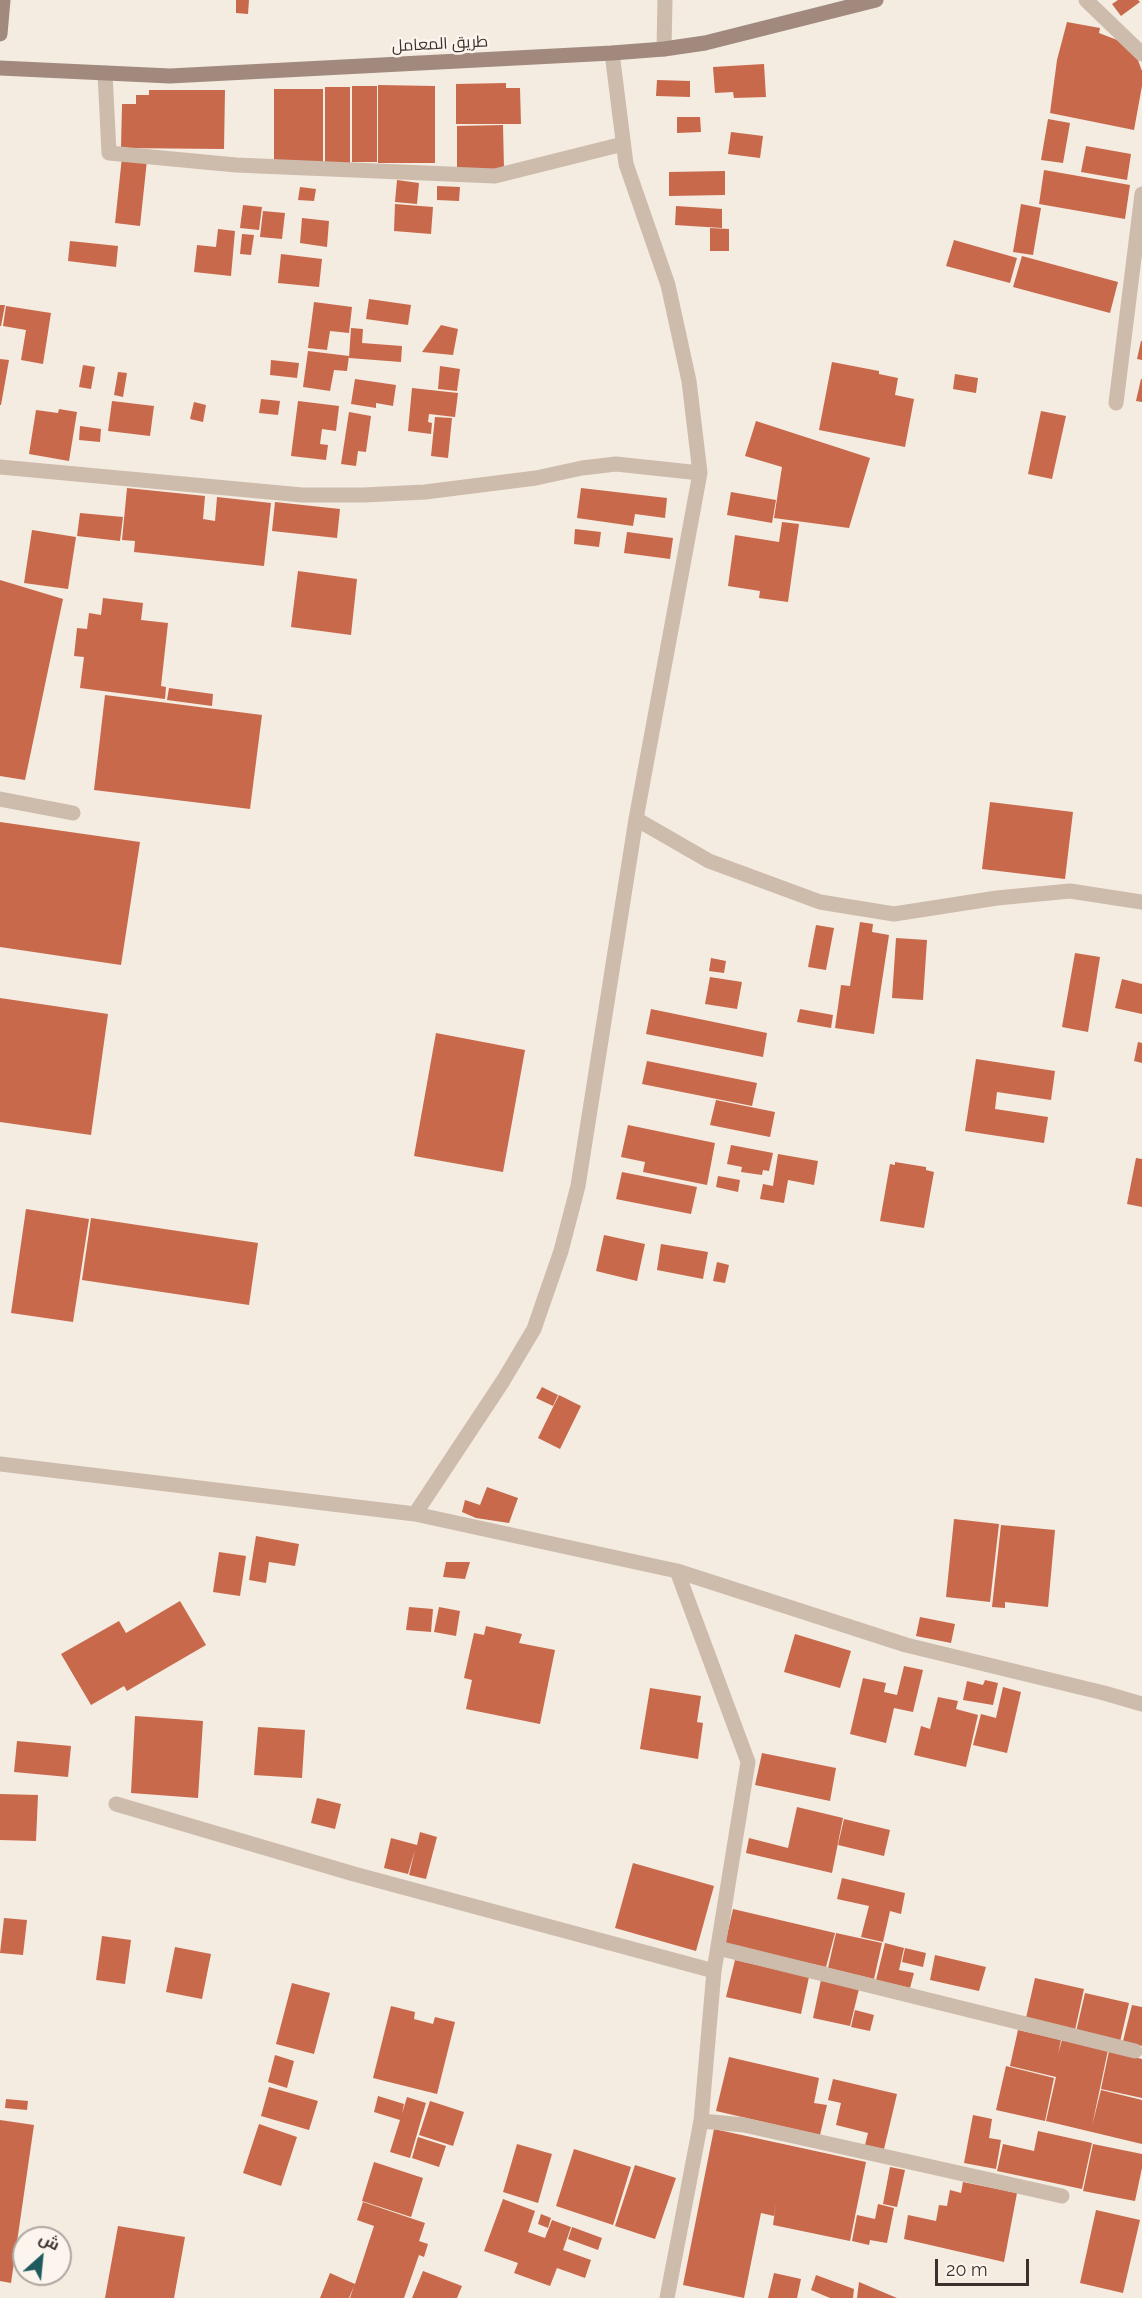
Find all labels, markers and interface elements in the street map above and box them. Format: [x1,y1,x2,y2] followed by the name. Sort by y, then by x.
[391,32,489,56] street label: طريق المعامل
[12,2226,72,2286] north arrow
[36,2228,63,2254] text: ش
[938,2247,1032,2285] scale bar
[946,2259,988,2280] text: 20 m

